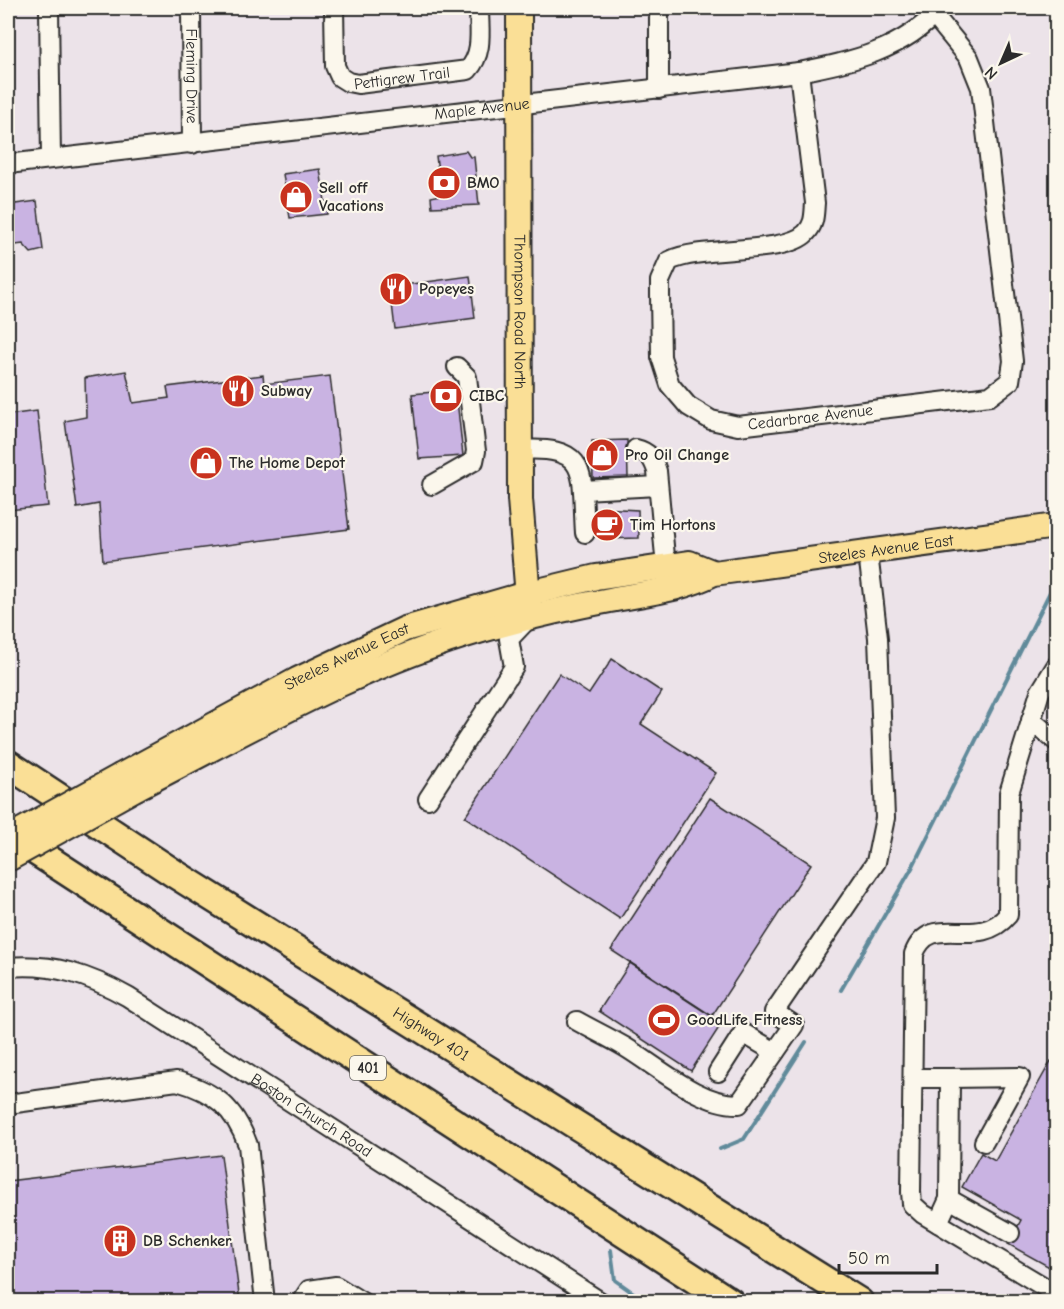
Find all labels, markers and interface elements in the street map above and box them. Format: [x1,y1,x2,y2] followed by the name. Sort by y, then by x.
[182,29,201,123] street label: Fleming Drive
[971,33,1031,93] north arrow
[353,63,451,93] street label: Pettigrew Trail
[981,63,1001,83] text: N
[433,94,530,123] street label: Maple Avenue
[426,165,462,201] bank icon: BMO
[467,174,500,192] place label: BMO
[278,179,314,215] shop icon: Sell off Vacations
[319,179,384,215] place label: Sell off Vacations
[510,235,529,389] street label: Thompson Road North
[378,271,414,307] restaurant icon: Popeyes
[419,280,474,298] place label: Popeyes
[220,373,256,409] restaurant icon: Subway
[428,378,464,414] bank icon: CIBC
[261,382,312,400] place label: Subway
[469,387,505,405] place label: CIBC
[747,401,874,434] street label: Cedarbrae Avenue
[584,437,620,473] shop icon: Pro Oil Change
[188,445,224,481] shop icon: The Home Depot
[625,446,729,464] place label: Pro Oil Change
[229,454,346,472] place label: The Home Depot
[589,507,625,543] cafe icon: Tim Hortons
[630,516,716,534] place label: Tim Hortons
[817,531,955,568] street label: Steeles Avenue East
[281,619,411,694] street label: Steeles Avenue East
[646,1002,682,1038] sports icon: GoodLife Fitness
[390,1004,472,1065] street label: Highway 401
[687,1011,802,1029] place label: GoodLife Fitness
[350,1056,386,1080] road number: 401
[248,1070,375,1161] street label: Boston Church Road
[102,1223,138,1259] building icon: DB Schenker
[143,1232,232,1250] place label: DB Schenker
[839,1237,936,1275] scale bar
[848,1248,890,1269] text: 50 m

